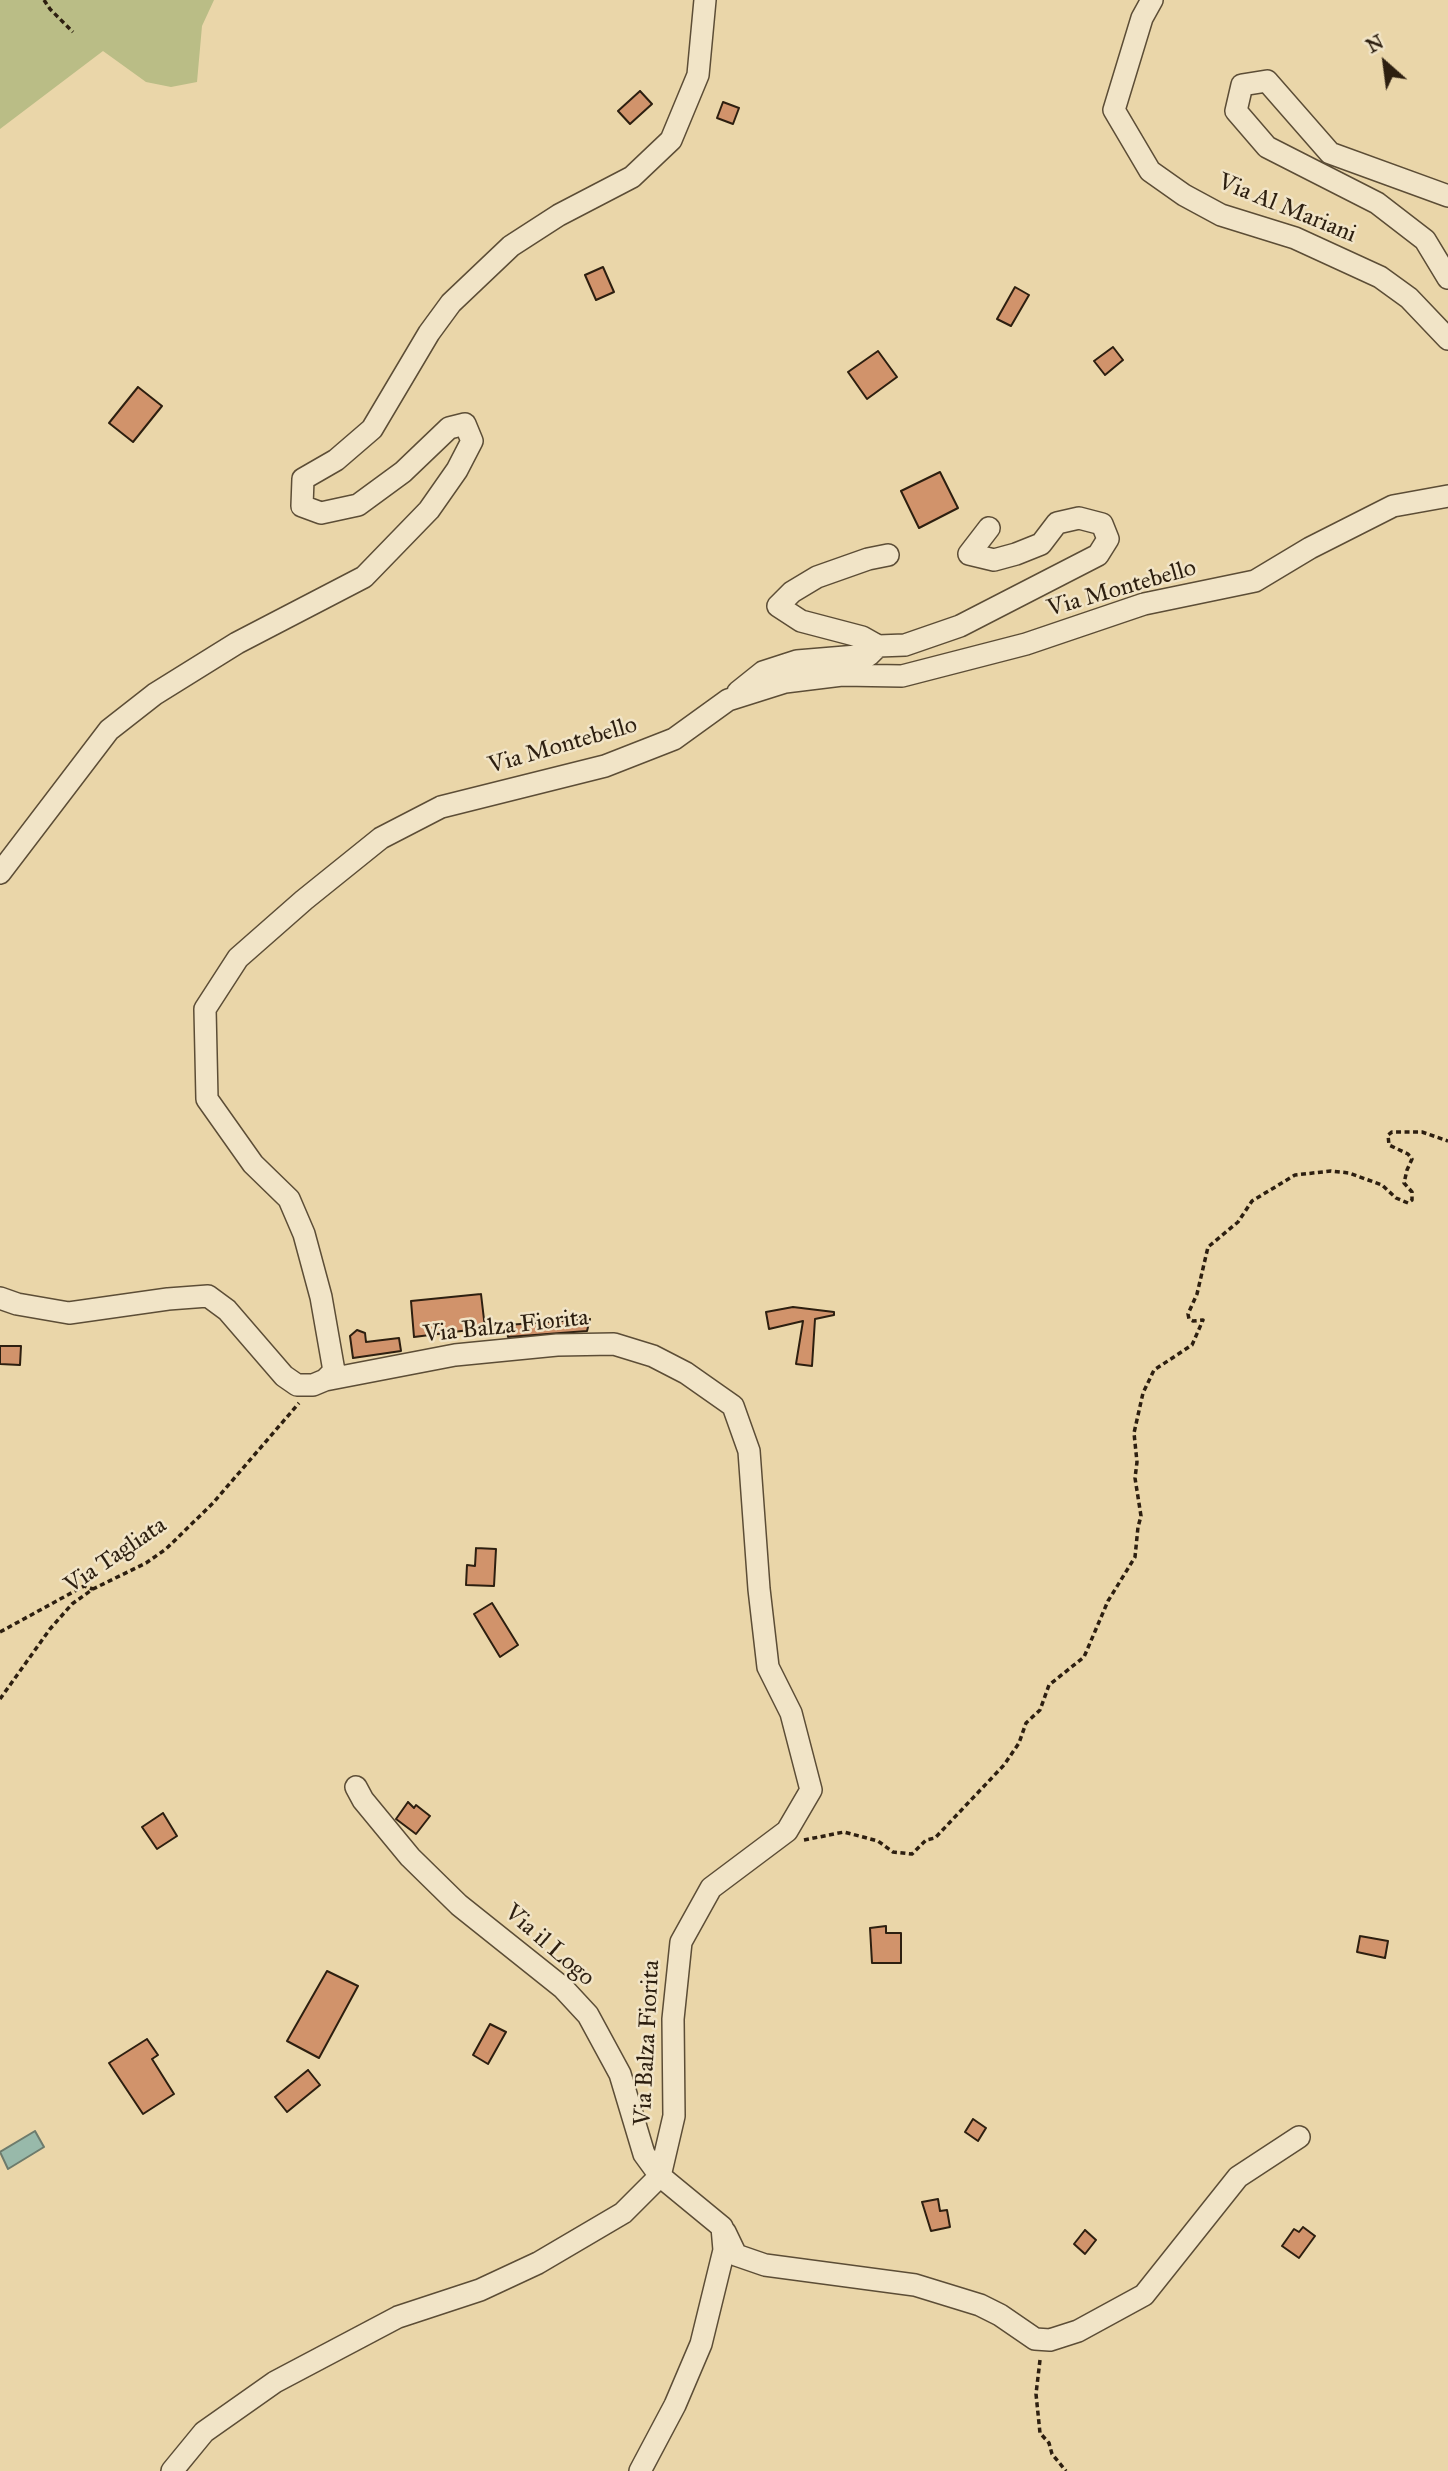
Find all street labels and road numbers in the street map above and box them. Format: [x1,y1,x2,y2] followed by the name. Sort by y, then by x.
[1214,168,1360,250] street label: Via Al Mariani
[1044,554,1200,624] street label: Via Montebello
[485,711,641,781] street label: Via Montebello
[422,1304,590,1350] street label: Via Balza Fiorita
[60,1511,172,1601] street label: Via Tagliata
[498,1899,600,1993] street label: Via il Logo
[629,1959,667,2127] street label: Via Balza Fiorita

